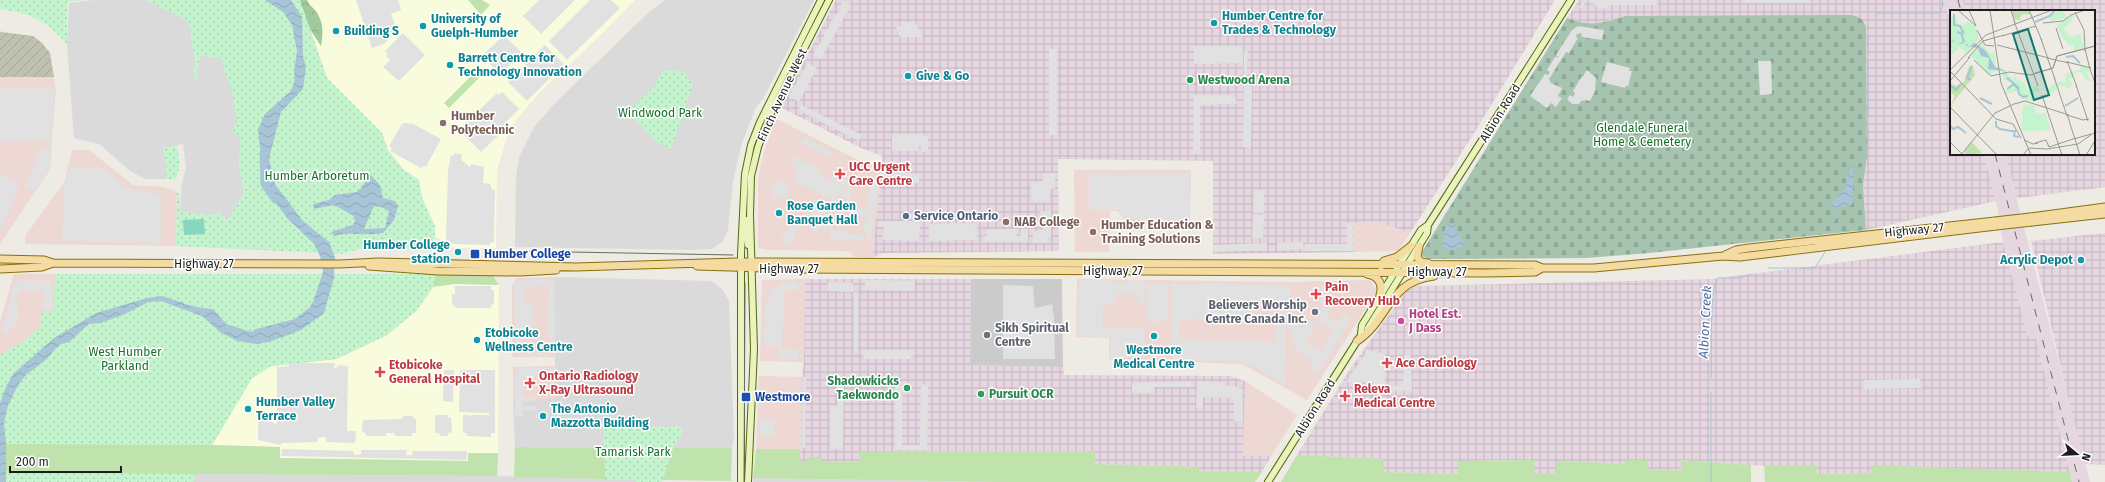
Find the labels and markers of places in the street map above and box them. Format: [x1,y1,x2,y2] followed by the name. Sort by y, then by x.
[1222,9,1337,37] place label: Humber Centre for Trades & Technology
[431,12,519,40] place label: University of Guelph-Humber
[1209,18,1219,28] marker: Humber Centre for Trades & Technology
[418,21,428,31] marker: University of Guelph-Humber
[344,24,399,38] place label: Building S
[331,26,341,36] marker: Building S
[458,51,582,79] place label: Barrett Centre for Technology Innovation
[445,60,455,70] marker: Barrett Centre for Technology Innovation
[916,69,969,83] place label: Give & Go
[903,71,913,81] marker: Give & Go
[1198,73,1290,87] place label: Westwood Arena
[1185,75,1195,85] marker: Westwood Arena
[451,109,515,137] place label: Humber Polytechnic
[438,118,448,128] marker: Humber Polytechnic
[849,160,913,188] place label: UCC Urgent Care Centre
[834,168,846,180] marker: UCC Urgent Care Centre
[787,199,858,227] place label: Rose Garden Banquet Hall
[774,208,784,218] marker: Rose Garden Banquet Hall
[914,209,998,223] place label: Service Ontario
[901,211,911,221] marker: Service Ontario
[1014,215,1080,229] place label: NAB College
[1001,217,1011,227] marker: NAB College
[1101,218,1214,246] place label: Humber Education & Training Solutions
[1088,227,1098,237] marker: Humber Education & Training Solutions
[363,238,450,266] place label: Humber College station
[453,247,463,257] marker: Humber College station
[484,247,571,261] place label: Humber College
[469,248,481,260] marker: Humber College
[1999,253,2073,267] place label: Acrylic Depot
[2076,255,2086,265] marker: Acrylic Depot
[1325,280,1400,308] place label: Pain Recovery Hub
[1310,288,1322,300] marker: Pain Recovery Hub
[1206,298,1307,326] place label: Believers Worship Centre Canada Inc.
[1310,307,1320,317] marker: Believers Worship Centre Canada Inc.
[1408,307,1461,335] place label: Hotel Est. J Dass
[1396,316,1406,326] marker: Hotel Est. J Dass
[995,321,1069,349] place label: Sikh Spiritual Centre
[485,326,573,354] place label: Etobicoke Wellness Centre
[982,330,992,340] marker: Sikh Spiritual Centre
[1149,331,1159,341] marker: Westmore Medical Centre
[472,335,482,345] marker: Etobicoke Wellness Centre
[1113,343,1195,371] place label: Westmore Medical Centre
[1395,356,1478,370] place label: Ace Cardiology
[1381,357,1393,369] marker: Ace Cardiology
[389,358,480,386] place label: Etobicoke General Hospital
[374,366,386,378] marker: Etobicoke General Hospital
[538,369,639,397] place label: Ontario Radiology X-Ray Ultrasound
[827,374,899,402] place label: Shadowkicks Taekwondo
[524,377,536,389] marker: Ontario Radiology X-Ray Ultrasound
[1354,382,1435,410] place label: Releva Medical Centre
[902,383,912,393] marker: Shadowkicks Taekwondo
[989,387,1054,401] place label: Pursuit OCR
[976,389,986,399] marker: Pursuit OCR
[755,390,811,404] place label: Westmore
[1339,390,1351,402] marker: Releva Medical Centre
[740,391,752,403] marker: Westmore
[256,395,336,423] place label: Humber Valley Terrace
[551,402,649,430] place label: The Antonio Mazzotta Building
[243,404,253,414] marker: Humber Valley Terrace
[538,411,548,421] marker: The Antonio Mazzotta Building

